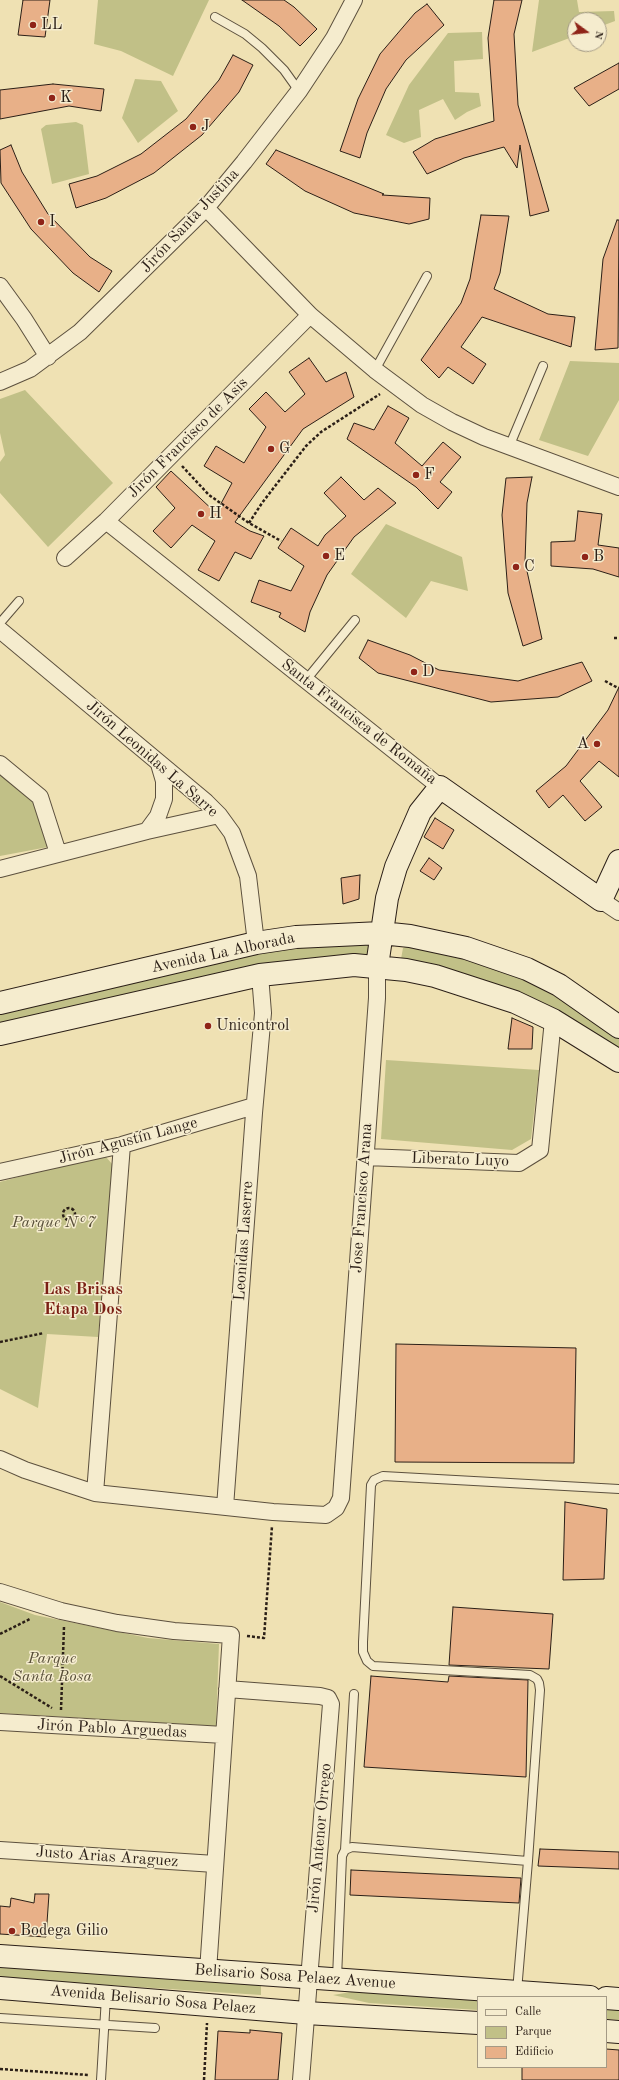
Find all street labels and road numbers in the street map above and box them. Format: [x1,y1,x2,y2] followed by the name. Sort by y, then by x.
[137,165,243,277] street label: Jirón Santa Justina
[124,374,252,502] street label: Jirón Francisco de Asis
[277,655,441,789] street label: Santa Francisca de Romaña
[82,696,222,822] street label: Jirón Leonidas La Sarre
[149,928,297,978] street label: Avenida La Alborada
[56,1113,200,1169] street label: Jirón Agustín Lange
[347,1122,377,1274] street label: Jose Francisco Arana
[411,1149,509,1171] street label: Liberato Luyo
[230,1180,258,1302] street label: Leonidas Laserre
[37,1715,187,1743] street label: Jirón Pablo Arguedas
[304,1762,336,1914] street label: Jirón Antenor Orrego
[35,1842,179,1872] street label: Justo Arias Araguez
[194,1960,396,1994] street label: Belisario Sosa Pelaez Avenue
[49,1981,257,2019] street label: Avenida Belisario Sosa Pelaez

